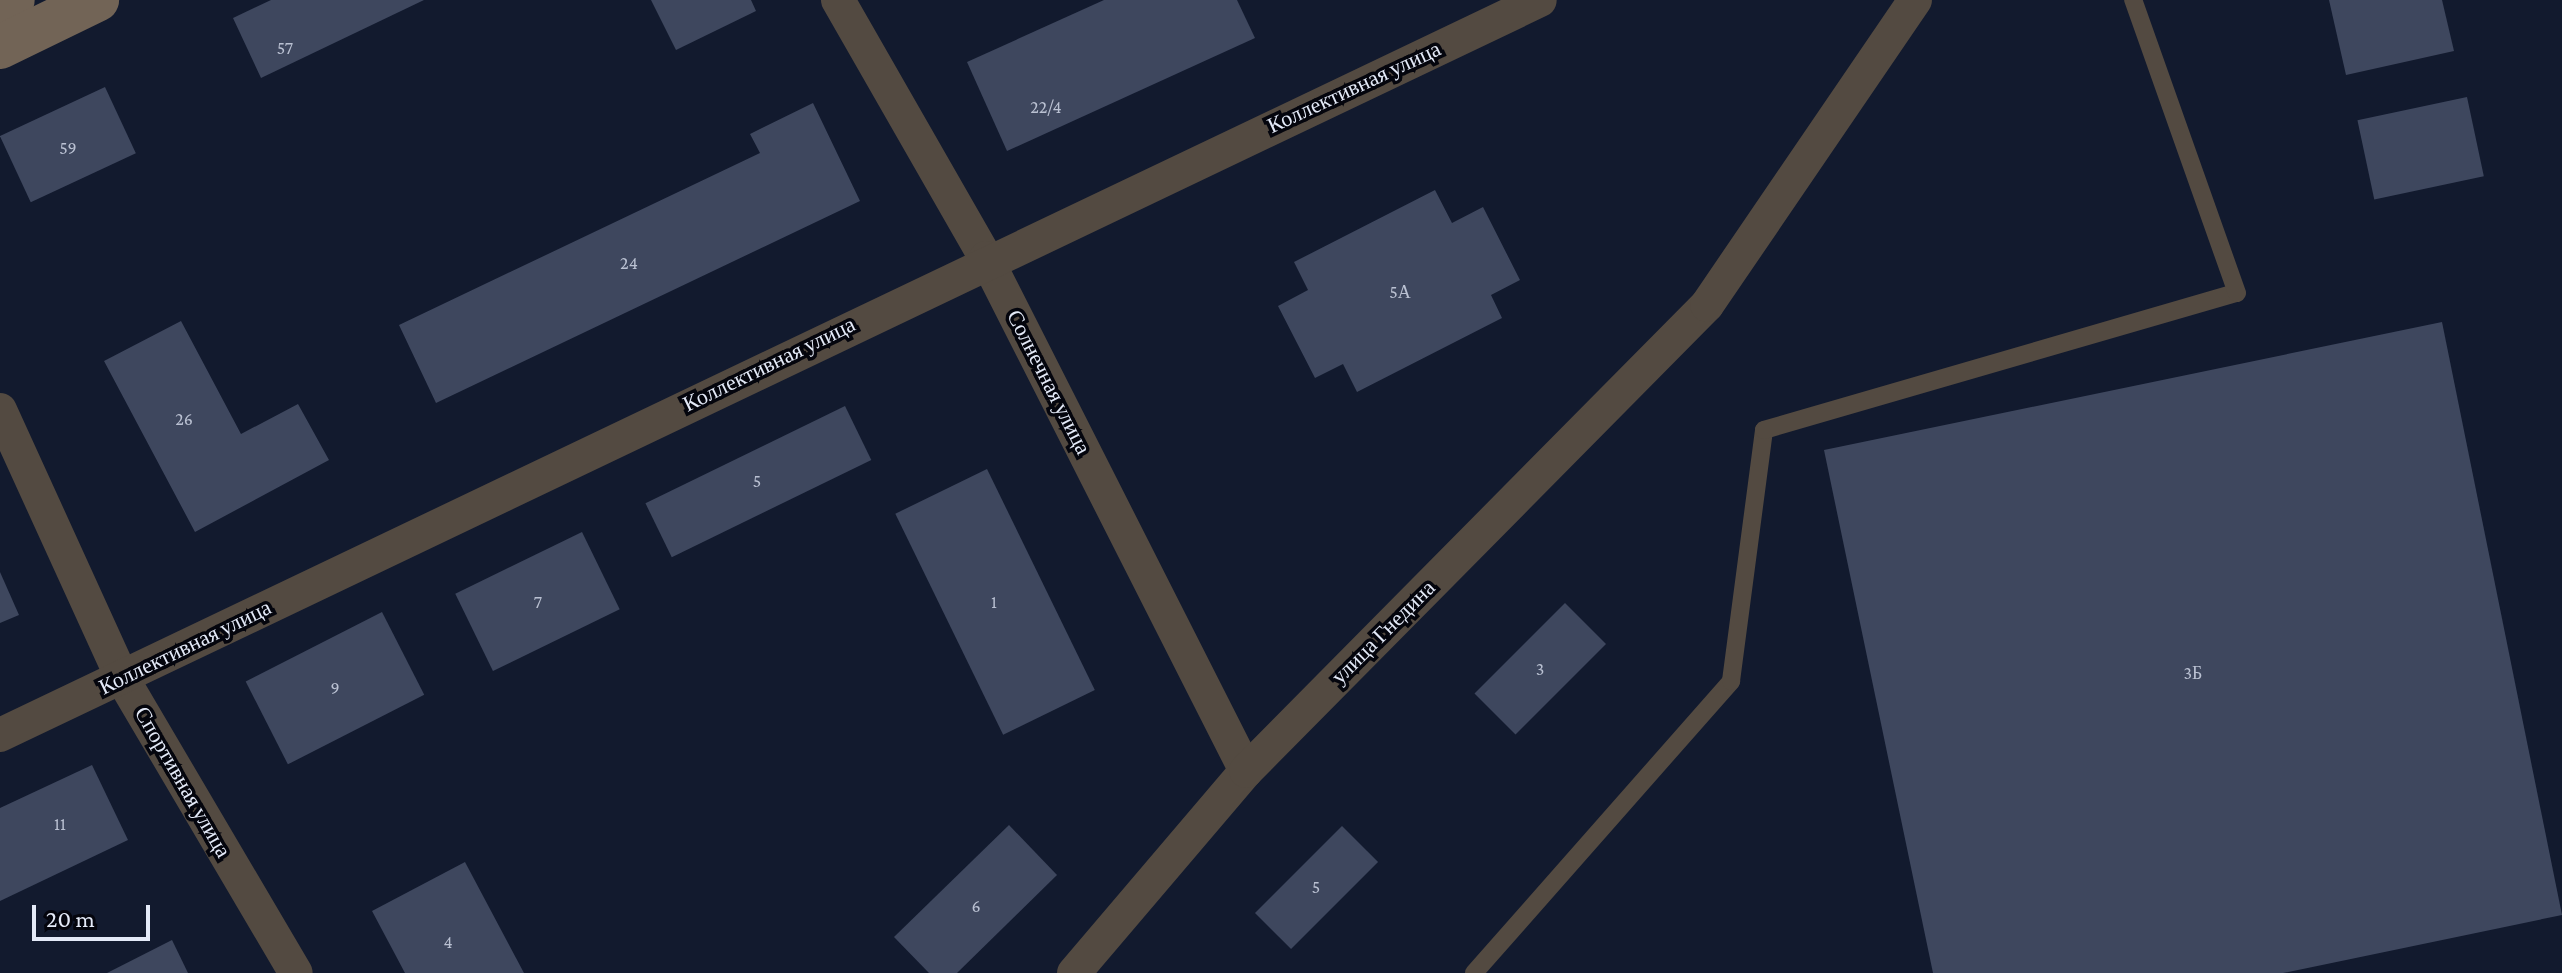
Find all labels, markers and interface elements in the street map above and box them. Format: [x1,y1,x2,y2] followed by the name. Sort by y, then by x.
[1263,35,1445,139] street label: Коллективная улица
[277,37,293,59] house number: 57
[1030,96,1062,118] house number: 22/4
[59,137,77,159] house number: 59
[620,252,638,274] house number: 24
[1389,281,1411,303] house number: 5А
[1001,305,1097,459] street label: Солнечная улица
[679,311,859,417] street label: Коллективная улица
[175,408,193,430] house number: 26
[753,470,761,492] house number: 5
[1326,575,1440,689] street label: улица Гнедина
[534,591,542,613] house number: 7
[991,591,997,613] house number: 1
[95,594,275,700] street label: Коллективная улица
[1536,658,1544,680] house number: 3
[2184,662,2202,684] house number: 3Б
[330,677,340,699] house number: 9
[129,702,237,862] street label: Спортивная улица
[54,813,66,835] house number: 11
[1312,876,1320,898] house number: 5
[36,889,154,939] scale bar
[971,895,981,917] house number: 6
[46,905,95,932] text: 20 m
[443,931,453,953] house number: 4

